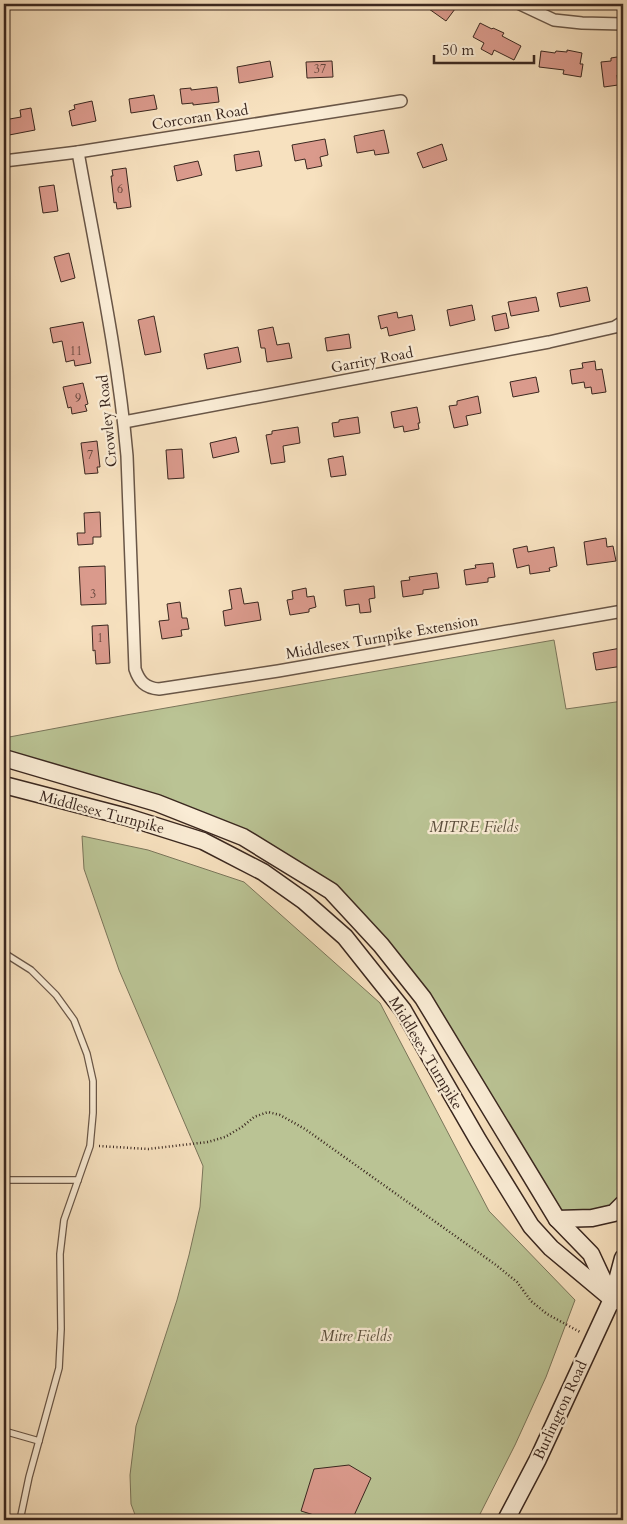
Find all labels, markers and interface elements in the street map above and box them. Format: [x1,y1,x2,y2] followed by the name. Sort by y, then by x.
[434,32,534,64] scale bar
[442,40,474,60] text: 50 m
[314,61,326,77] house number: 37
[150,99,250,135] street label: Corcoran Road
[117,181,123,197] house number: 6
[329,342,415,378] street label: Garrity Road
[70,343,82,359] house number: 11
[92,374,122,468] street label: Crowley Road
[75,390,81,406] house number: 9
[87,447,93,463] house number: 7
[90,586,96,602] house number: 3
[284,610,480,664] street label: Middlesex Turnpike Extension
[97,630,103,646] house number: 1
[37,786,167,838] street label: Middlesex Turnpike
[429,817,519,837] park label: MITRE Fields
[384,993,468,1113] street label: Middlesex Turnpike
[320,1326,392,1346] park label: Mitre Fields
[528,1357,592,1463] street label: Burlington Road

